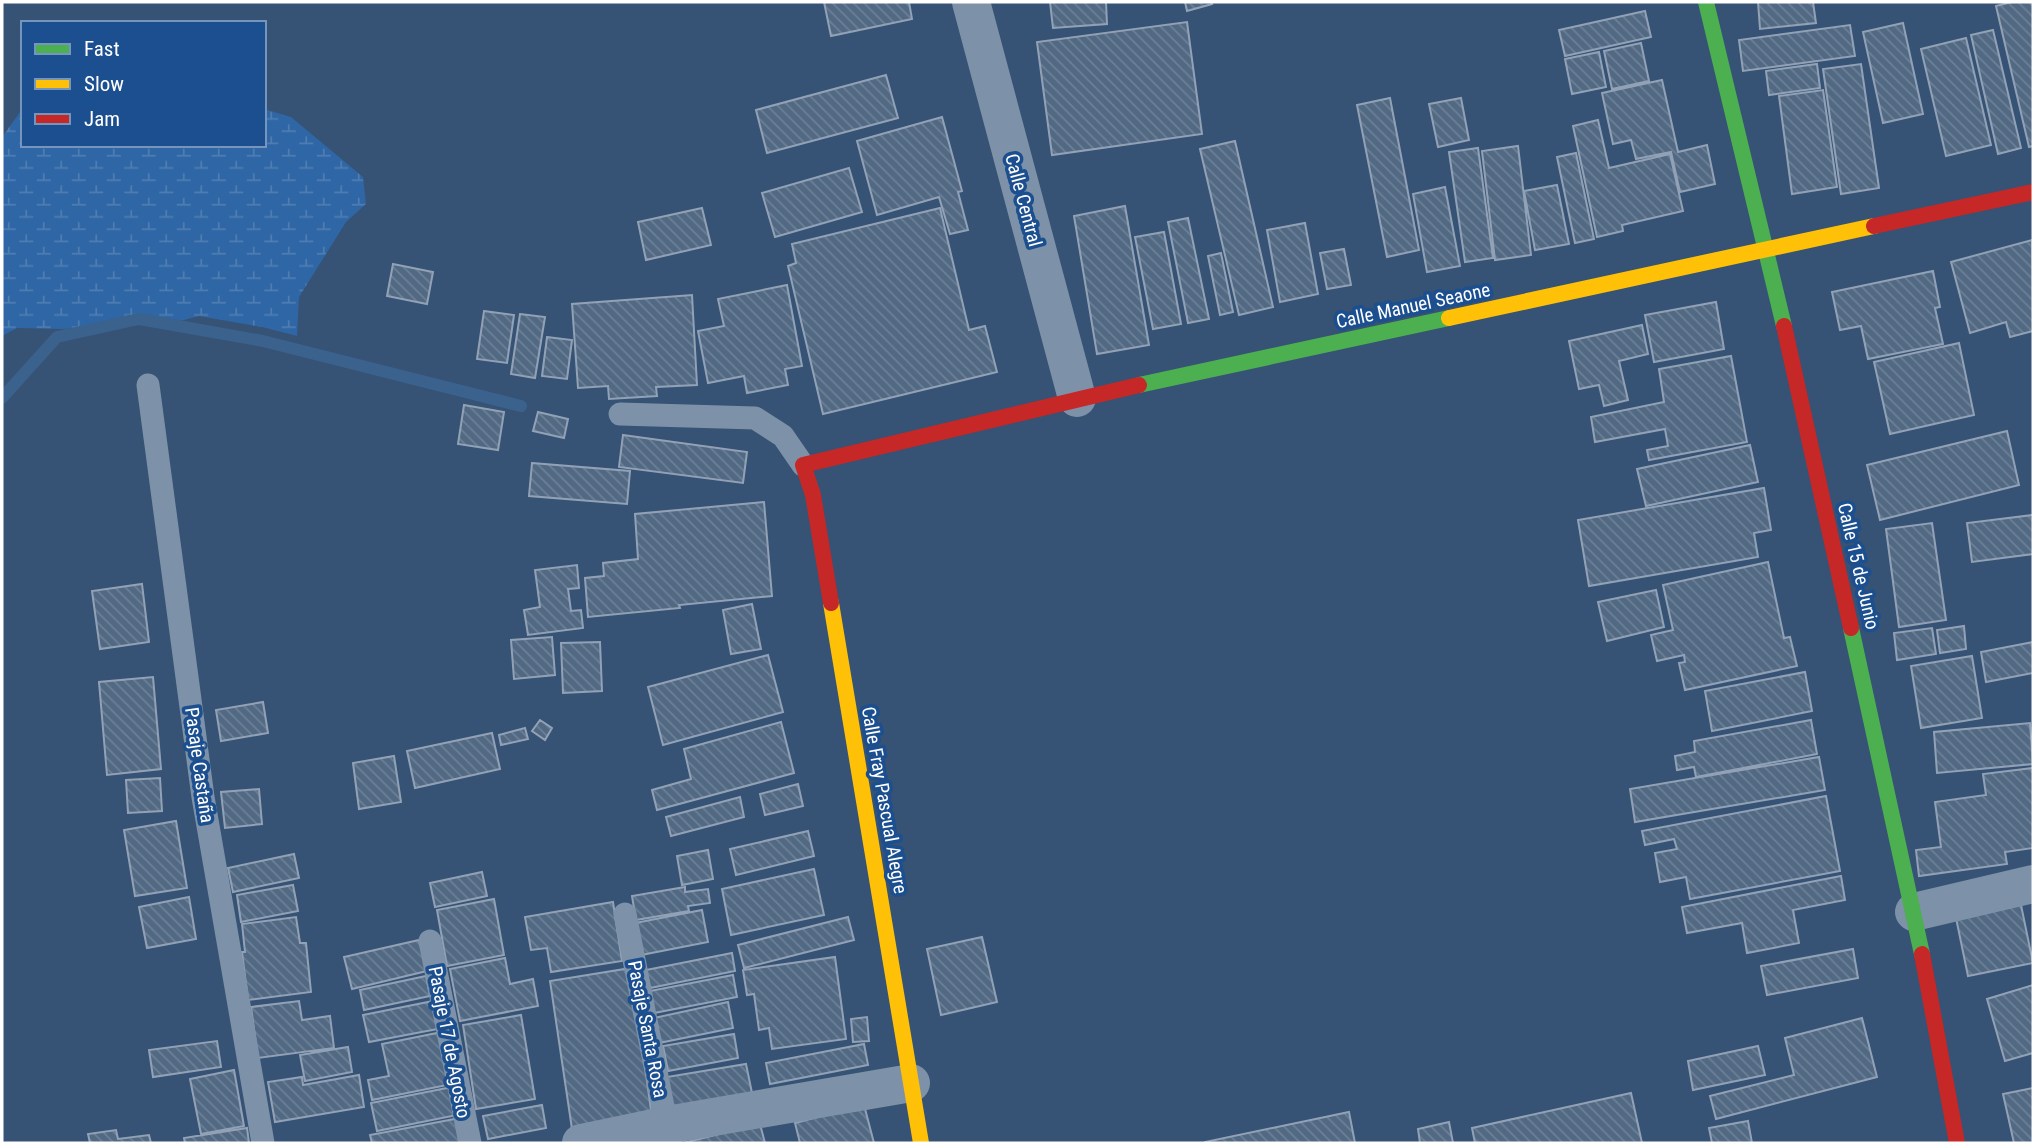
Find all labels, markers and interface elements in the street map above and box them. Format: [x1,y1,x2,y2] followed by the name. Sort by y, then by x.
[21,21,266,147] legend
[84,37,120,61] text: Fast
[84,72,124,96] text: Slow
[84,107,120,131] text: Jam
[1000,151,1047,249] street label: Calle Central
[1334,278,1492,333] street label: Calle Manuel Seaone
[1833,501,1884,632] street label: Calle 15 de Junio
[857,705,912,895] street label: Calle Fray Pascual Alegre
[180,706,219,824] street label: Pasaje Castaña
[623,958,672,1100] street label: Pasaje Santa Rosa
[424,964,476,1120] street label: Pasaje 17 de Agosto

